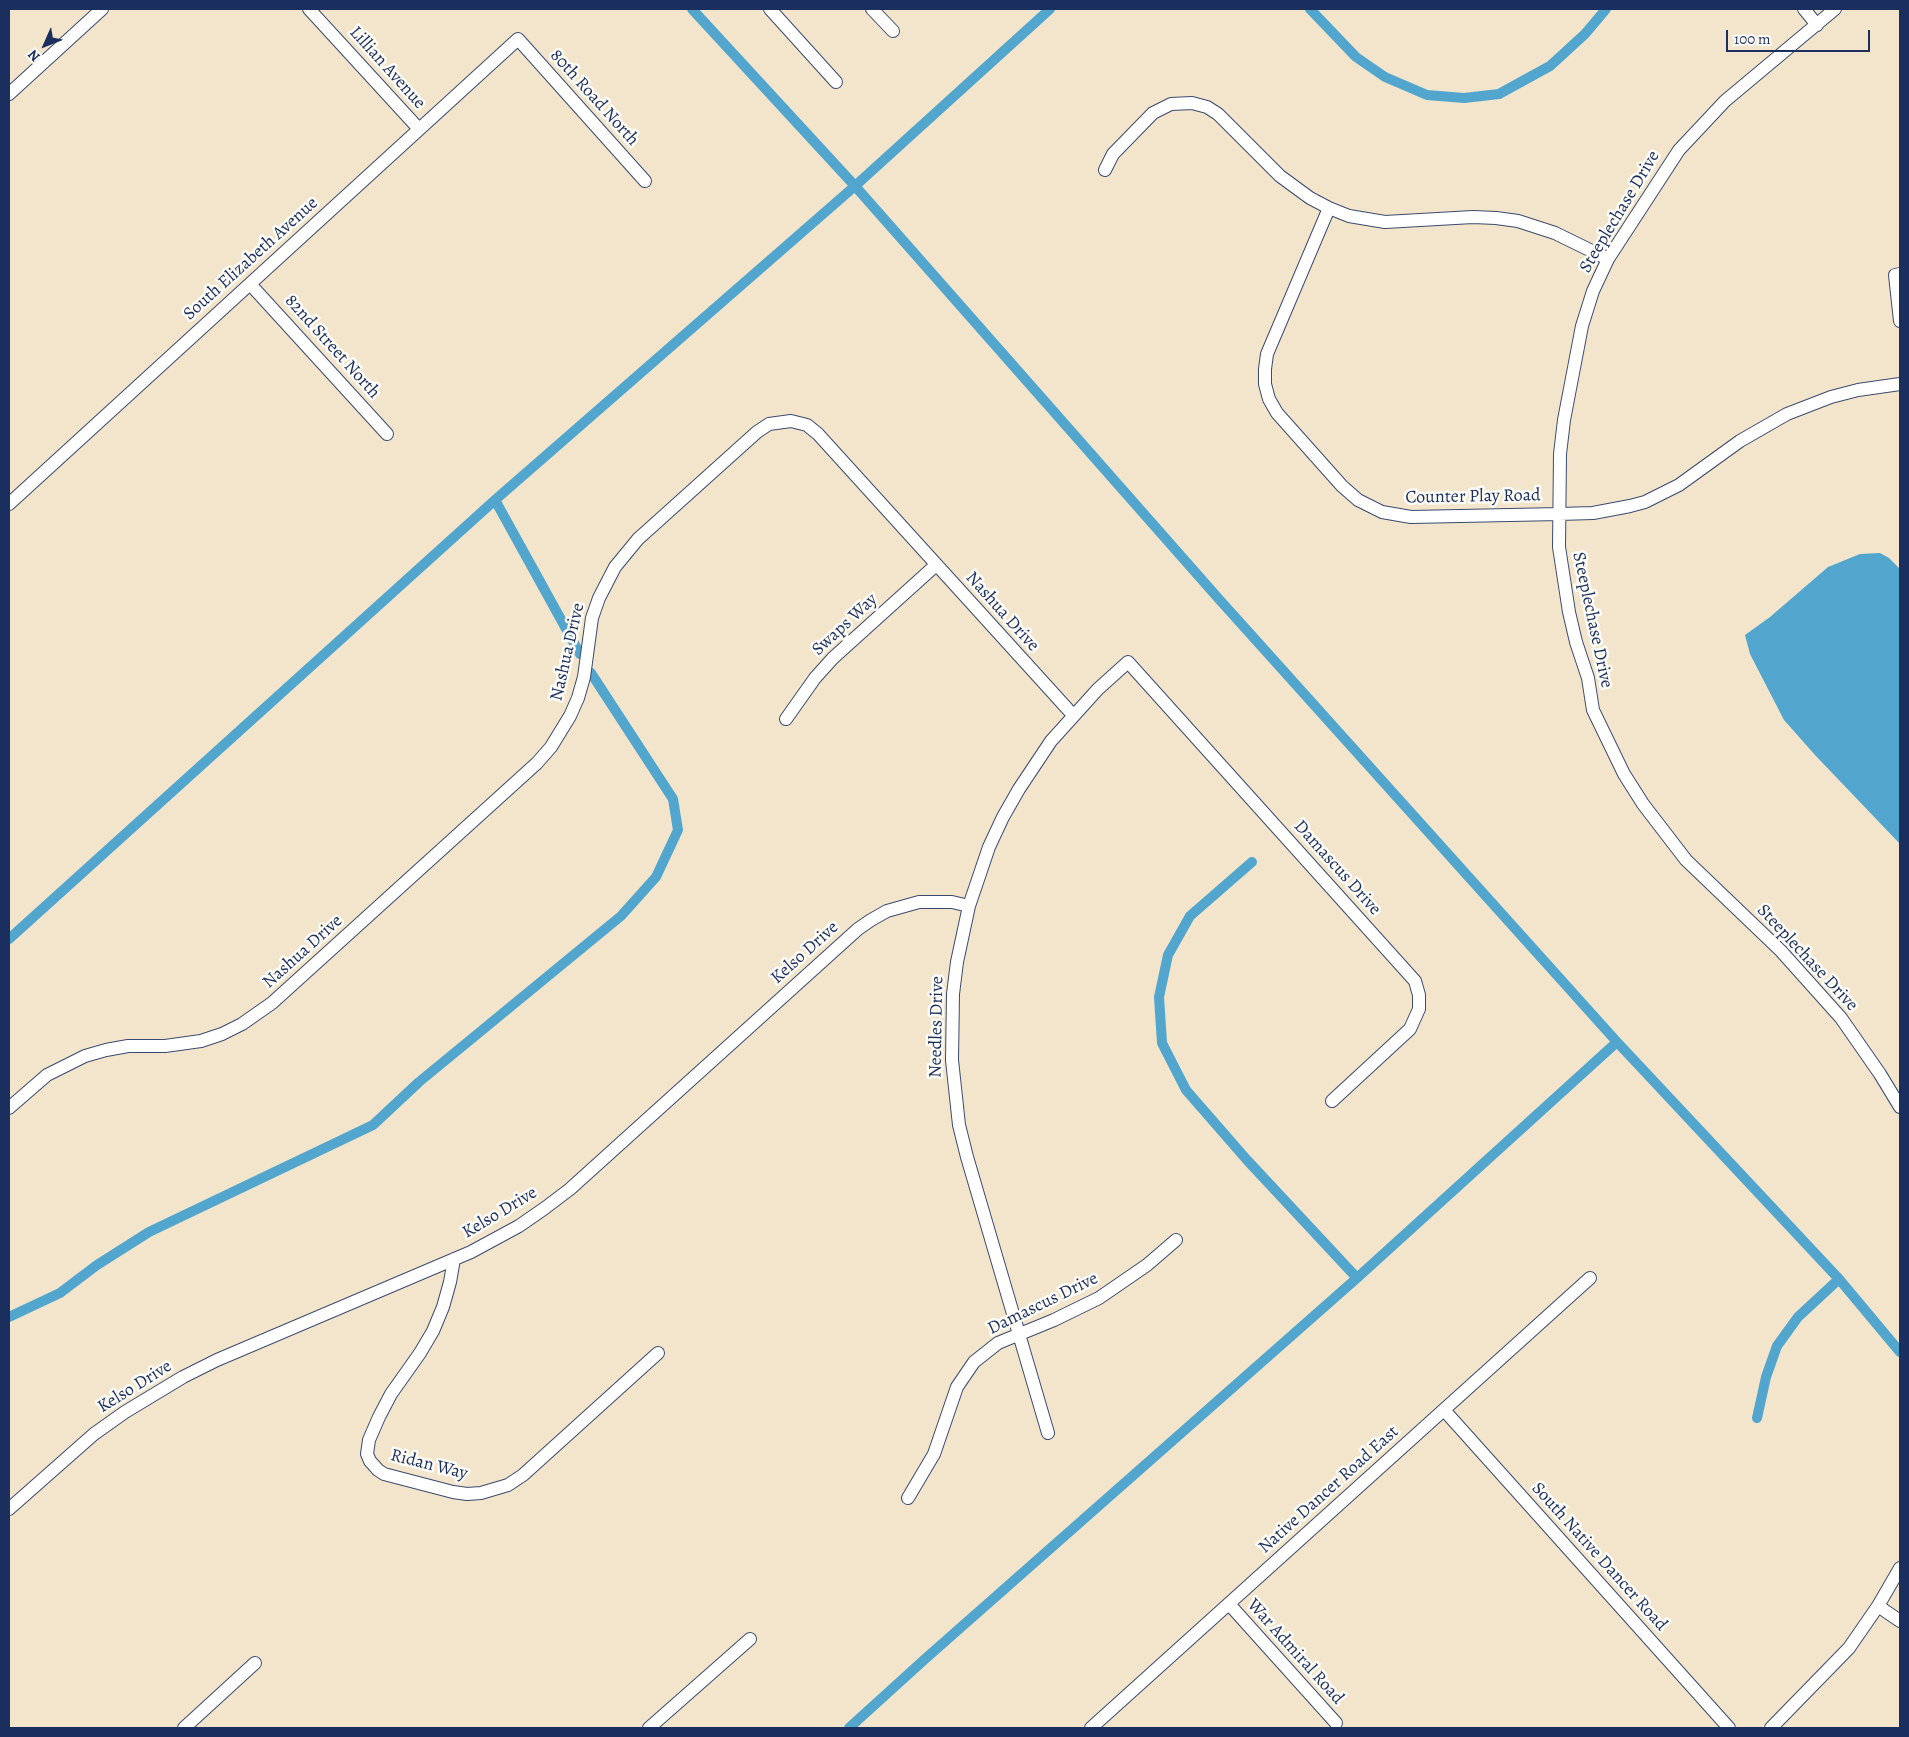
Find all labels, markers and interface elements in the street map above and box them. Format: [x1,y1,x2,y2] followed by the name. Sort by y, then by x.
[20,20,70,70] north arrow
[1729,20,1873,52] scale bar
[344,22,430,114] street label: Lillian Avenue
[1734,29,1771,49] text: 100 m
[545,45,643,151] street label: 80th Road North
[23,46,44,66] text: N
[1575,147,1665,277] street label: Steeplechase Drive
[179,193,323,325] street label: South Elizabeth Avenue
[280,291,384,403] street label: 82nd Street North
[1405,485,1541,509] street label: Counter Play Road
[1567,550,1617,690] street label: Steeplechase Drive
[961,568,1043,656] street label: Nashua Drive
[808,589,882,661] street label: Swaps Way
[546,601,590,703] street label: Nashua Drive
[1289,816,1385,920] street label: Damascus Drive
[1752,900,1862,1016] street label: Steeplechase Drive
[259,911,347,993] street label: Nashua Drive
[767,917,843,989] street label: Kelso Drive
[925,976,949,1078] street label: Needles Drive
[459,1182,541,1244] street label: Kelso Drive
[984,1268,1102,1340] street label: Damascus Drive
[94,1356,176,1418] street label: Kelso Drive
[1255,1421,1403,1559] street label: Native Dancer Road East
[388,1445,470,1485] street label: Ridan Way
[1527,1478,1671,1636] street label: South Native Dancer Road
[1242,1595,1348,1709] street label: War Admiral Road

